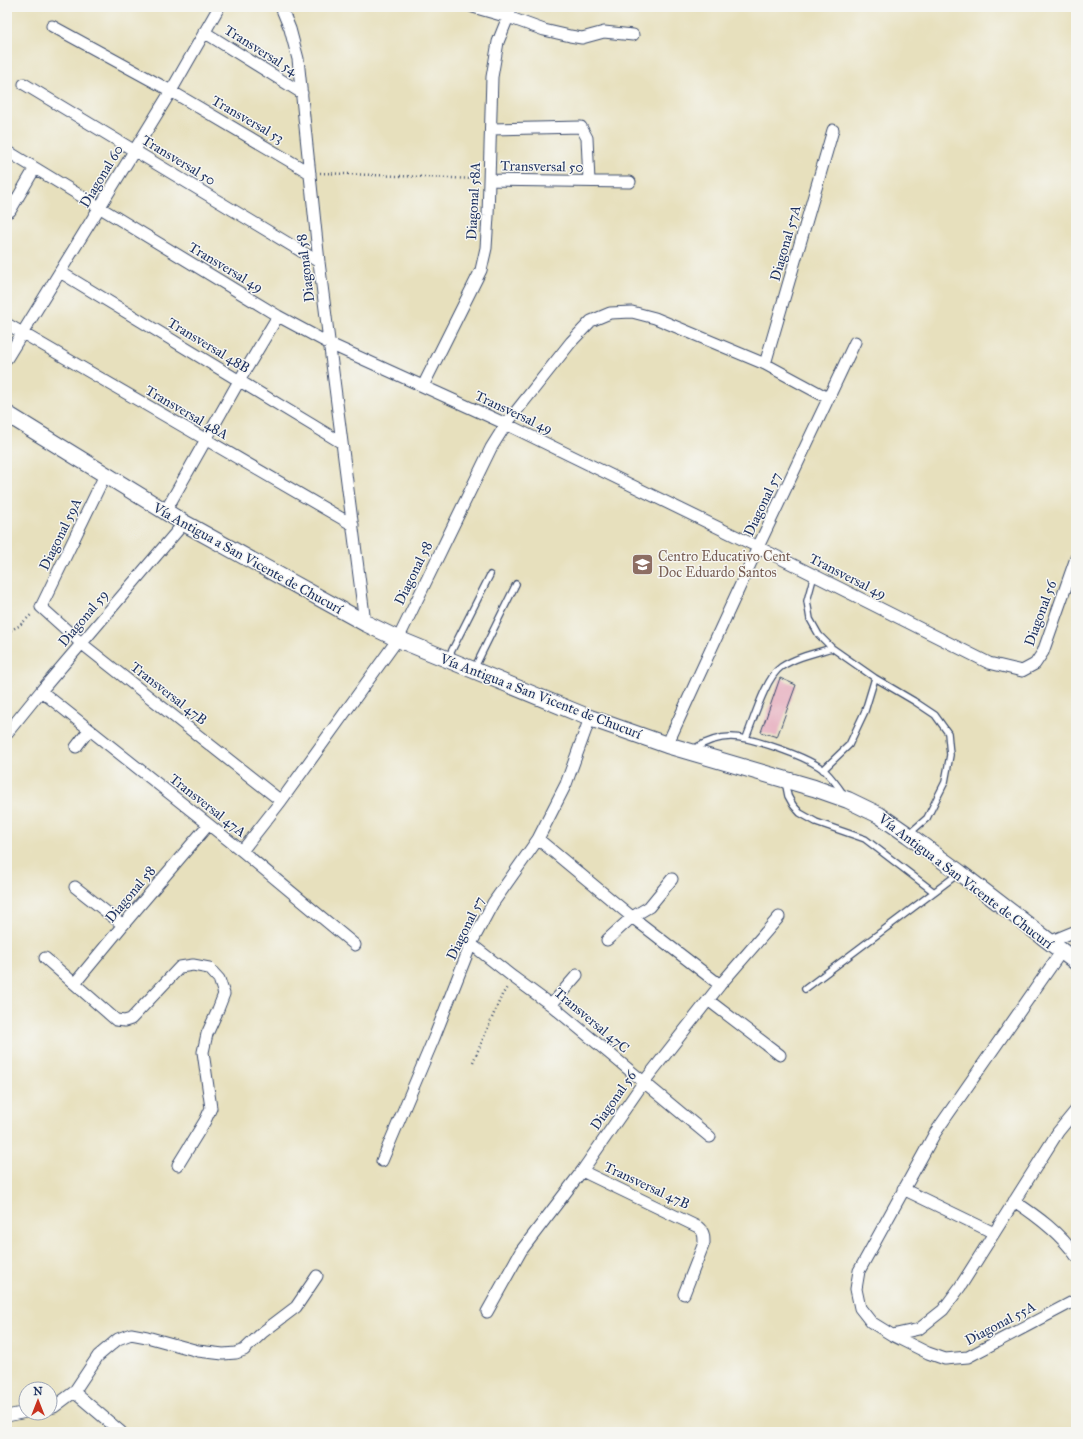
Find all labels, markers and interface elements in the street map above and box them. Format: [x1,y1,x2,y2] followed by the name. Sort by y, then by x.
[221,21,301,80] street label: Transversal 54
[209,92,287,147] street label: Transversal 53
[139,132,219,189] street label: Transversal 50
[76,142,127,211] street label: Diagonal 60
[500,157,584,176] street label: Transversal 50
[463,161,484,241] street label: Diagonal 58A
[767,203,805,283] street label: Diagonal 57A
[293,233,318,303] street label: Diagonal 58
[185,239,266,296] street label: Transversal 49
[164,314,253,377] street label: Transversal 48B
[142,382,232,443] street label: Transversal 48A
[472,387,555,438] street label: Transversal 49
[740,469,785,539] street label: Diagonal 57
[36,495,85,573] street label: Diagonal 59A
[149,499,346,618] street label: Vía Antigua a San Vicente de Chucurí
[391,539,436,608] street label: Diagonal 58
[658,548,791,581] place label: Centro Educativo Cent Doc Eduardo Santos
[807,550,889,603] street label: Transversal 49
[629,551,655,577] school or university icon: Centro Educativo Cent Doc Eduardo Santos
[1021,577,1060,648] street label: Diagonal 56
[55,586,112,650] street label: Diagonal 59
[437,650,645,743] street label: Vía Antigua a San Vicente de Chucurí
[127,658,210,729] street label: Transversal 47B
[166,770,250,841] street label: Transversal 47A
[874,810,1057,953] street label: Vía Antigua a San Vicente de Chucurí
[102,863,159,926] street label: Diagonal 58
[443,894,488,963] street label: Diagonal 57
[551,984,633,1057] street label: Transversal 47C
[587,1067,640,1133] street label: Diagonal 56
[601,1158,692,1213] street label: Transversal 47B
[962,1298,1039,1349] street label: Diagonal 55A
[18,1381,58,1421] north arrow
[33,1385,43,1398] text: N

